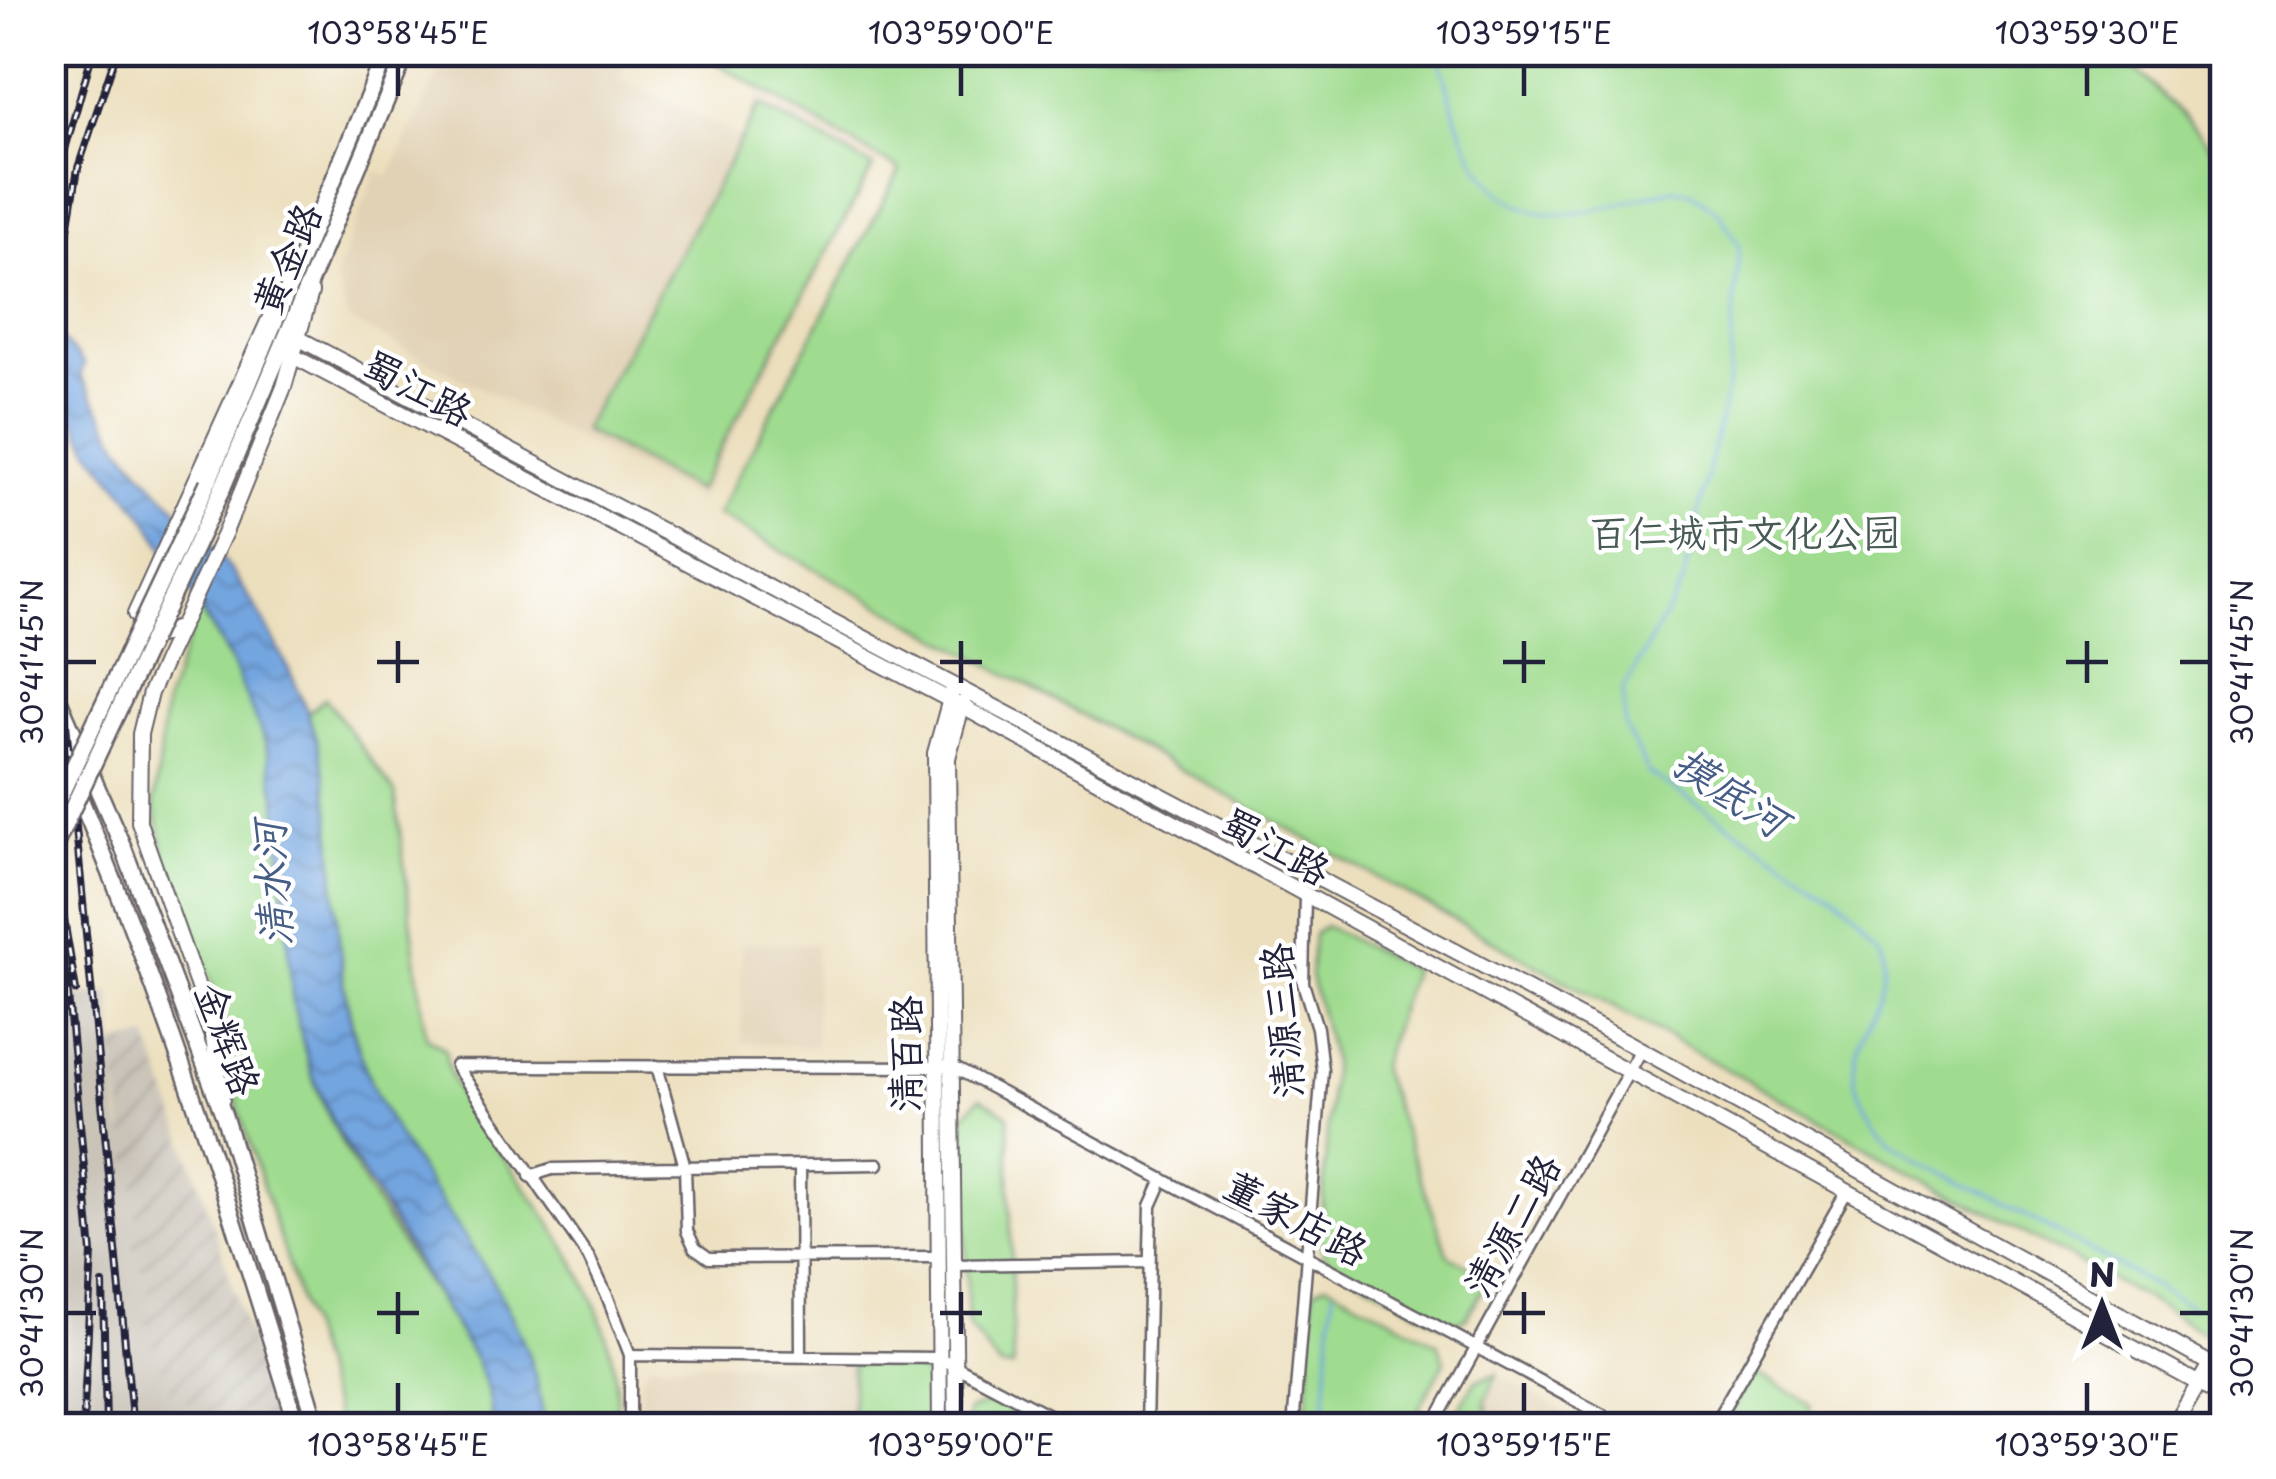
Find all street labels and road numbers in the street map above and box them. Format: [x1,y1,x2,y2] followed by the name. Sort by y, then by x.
[235,193,335,323] street label: 黄金路
[353,332,485,440] street label: 蜀江路
[1212,790,1342,898] street label: 蜀江路
[1244,941,1316,1101] street label: 清源三路
[182,973,278,1103] street label: 金辉路
[874,995,933,1113] street label: 清百路
[1446,1141,1574,1307] street label: 清源二路
[1214,1153,1380,1279] street label: 董家店路

